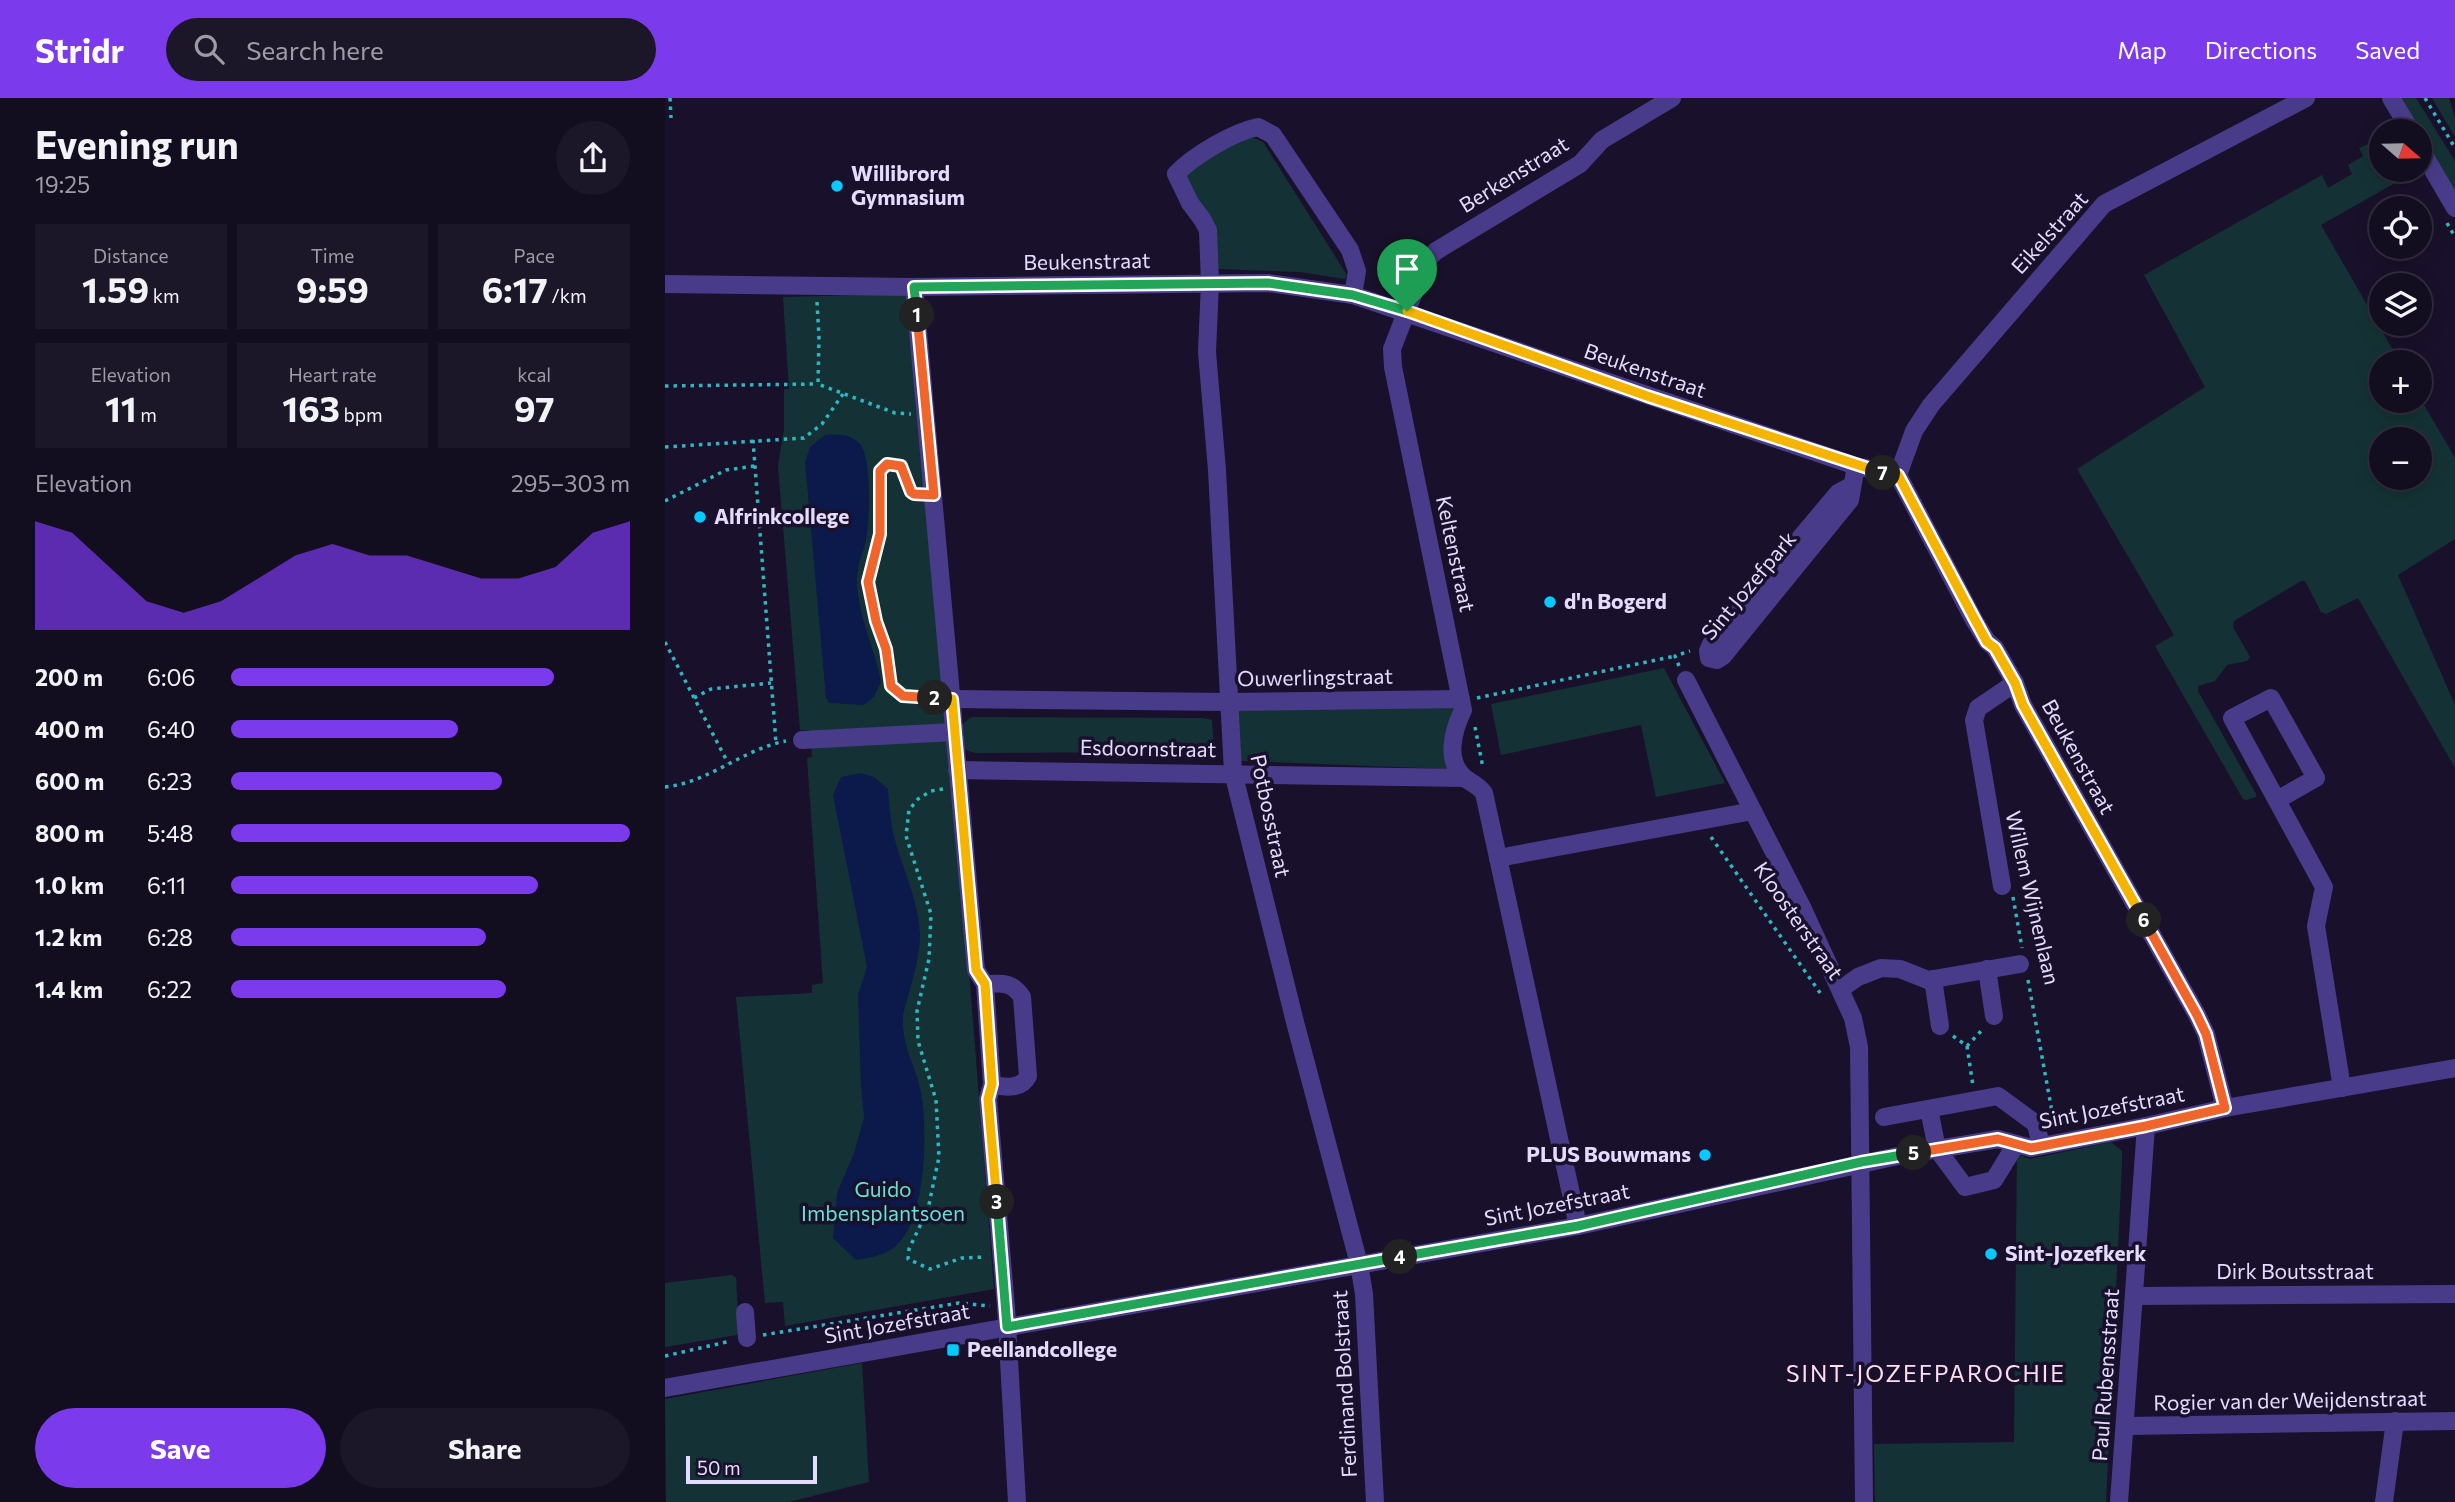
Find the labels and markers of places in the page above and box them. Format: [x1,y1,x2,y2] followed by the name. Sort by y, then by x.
[851,160,965,209] place label: Willibrord Gymnasium
[829,178,845,194] marker: Willibrord Gymnasium
[1377,239,1437,311] pin
[899,298,935,332] pin: 1
[1865,456,1901,490] pin: 7
[714,503,849,528] place label: Alfrinkcollege
[692,509,708,525] marker: Alfrinkcollege
[1564,588,1667,613] place label: d'n Bogerd
[1542,594,1558,610] marker: d'n Bogerd
[917,680,953,716] pin: 2
[2127,902,2161,938] pin: 6
[1897,1136,1931,1170] pin: 5
[1526,1141,1691,1166] place label: PLUS Bouwmans
[1697,1147,1713,1163] marker: PLUS Bouwmans
[979,1184,1015,1220] pin: 3
[1383,1240,1417,1274] pin: 4
[2005,1240,2146,1265] place label: Sint-Jozefkerk
[1983,1246,1999,1262] marker: Sint-Jozefkerk
[967,1336,1117,1361] place label: Peellandcollege
[945,1342,961,1358] marker: Peellandcollege

